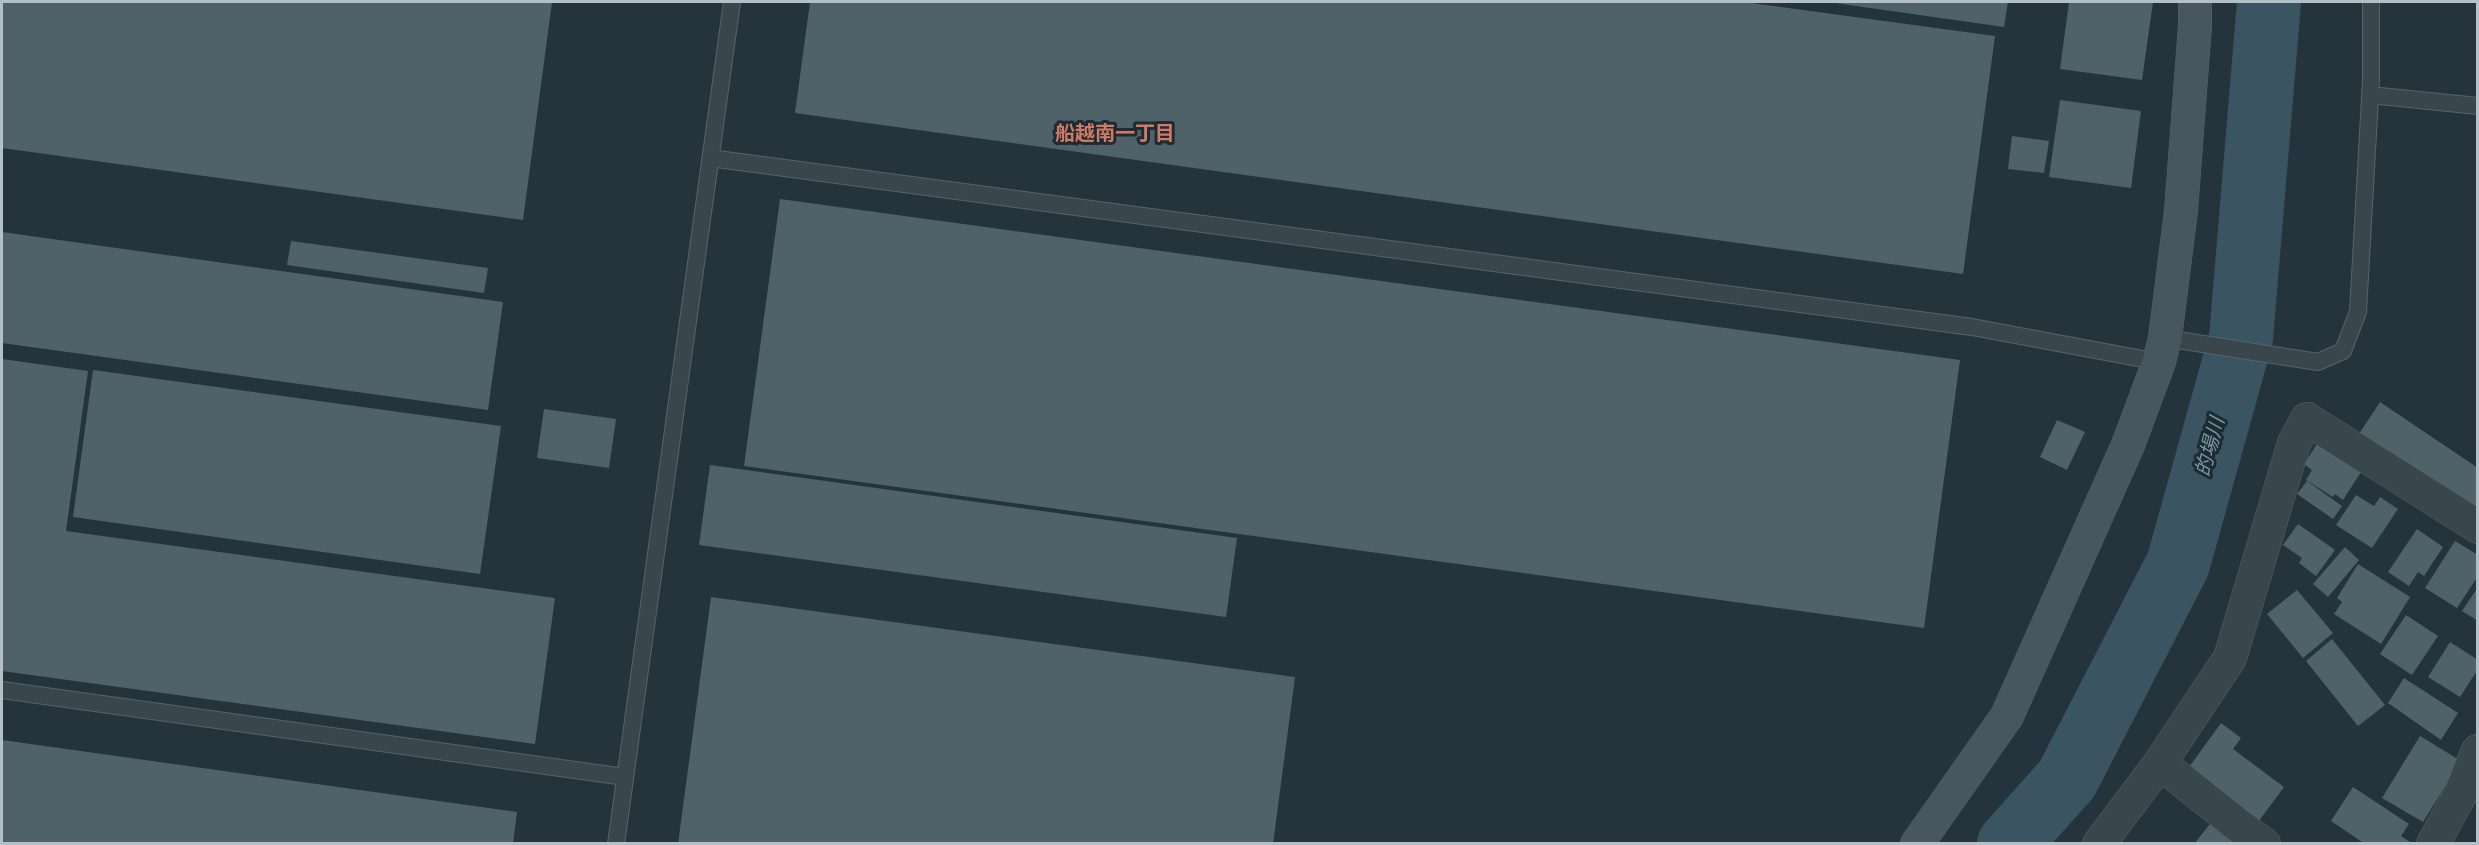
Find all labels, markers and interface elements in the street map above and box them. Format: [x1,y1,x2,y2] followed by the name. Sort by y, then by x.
[1055,122,1175,146] district label: 船越南一丁目
[2192,415,2230,479] water label: 的場川

